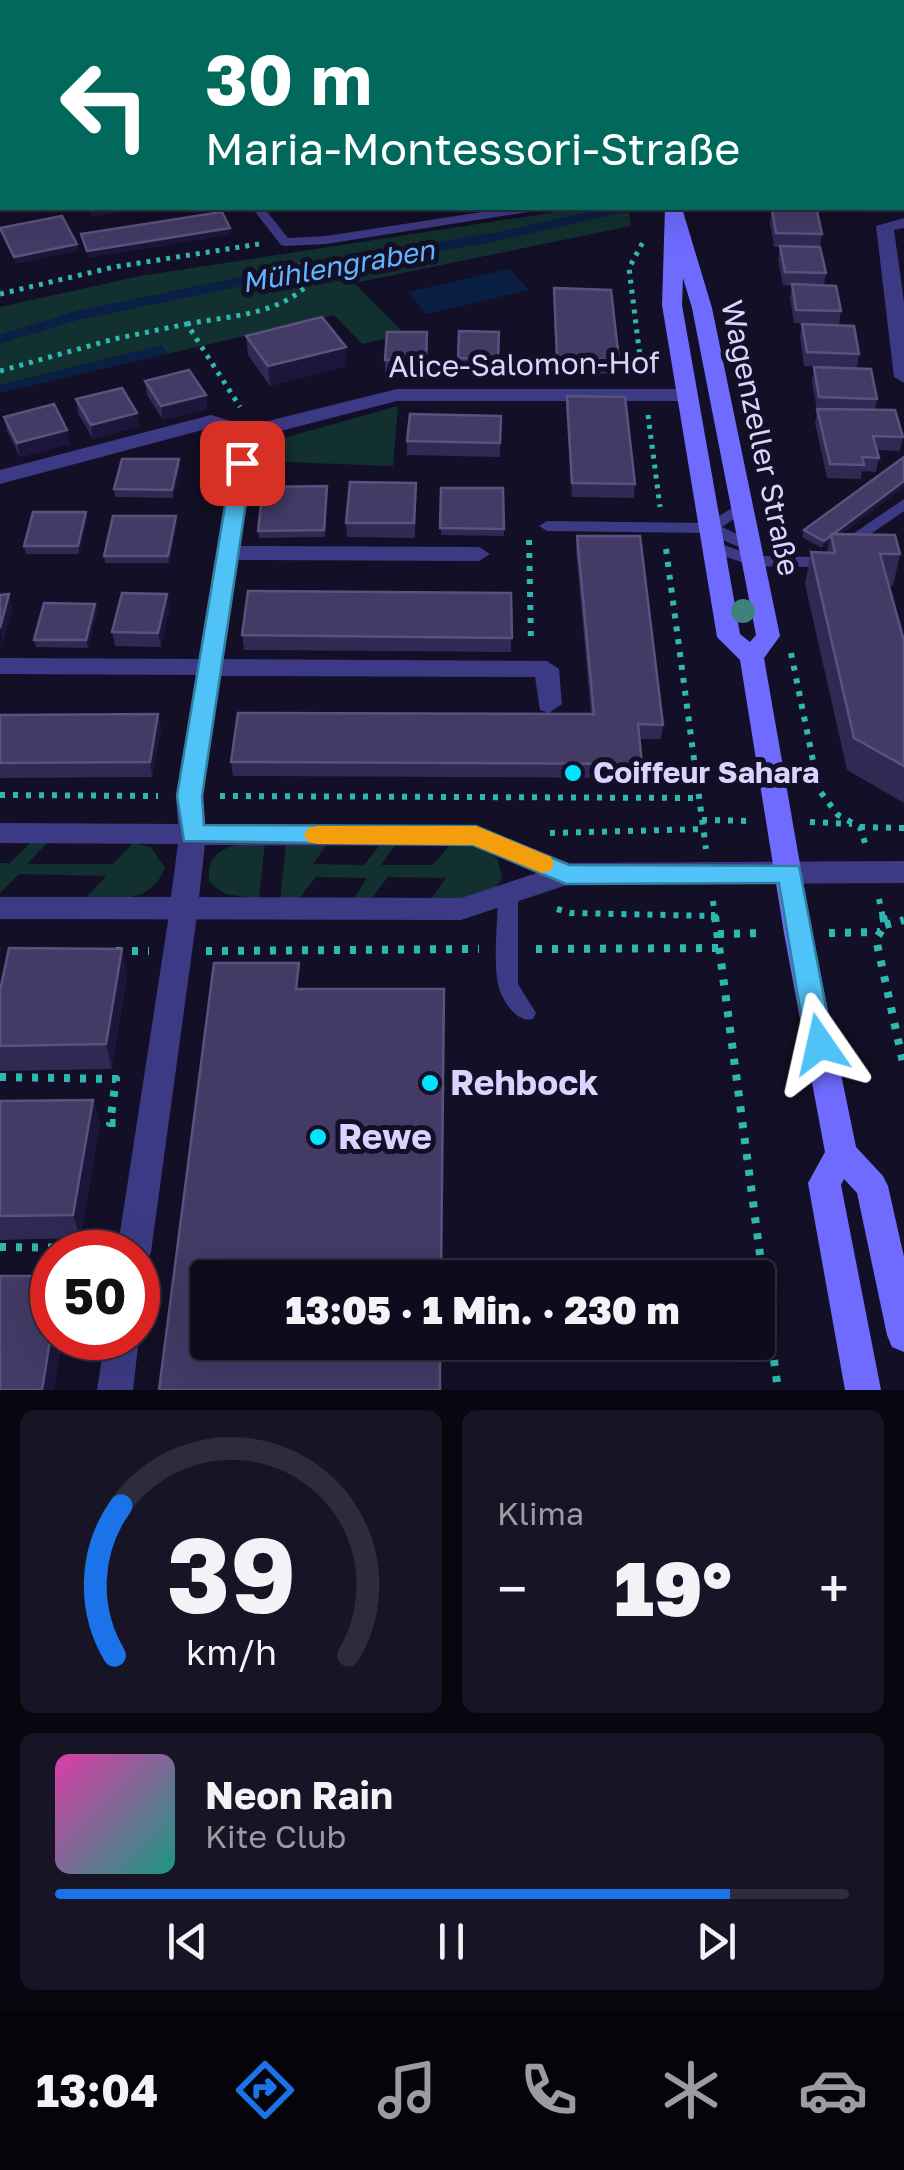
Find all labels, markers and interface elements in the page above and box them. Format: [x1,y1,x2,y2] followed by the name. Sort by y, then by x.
[205,36,372,120] text: 30 m
[40,40,170,170] icon: left
[205,121,740,175] text: Maria-Montessori-Straße
[239,232,438,299] water label: Mühlengraben
[714,297,808,579] street label: Wagenzeller Straße
[388,344,660,384] street label: Alice-Salomon-Hof
[200,421,285,506] pin
[215,436,270,491] icon: arrive
[593,754,819,790] place label: Coiffeur Sahara
[562,762,584,784] marker: Coiffeur Sahara
[768,992,872,1096] position arrow
[450,1061,599,1103] place label: Rehbock
[419,1072,441,1094] marker: Rehbock
[338,1115,432,1157] place label: Rewe
[307,1126,329,1148] marker: Rewe
[30,1230,160,1360] speed limit sign: 50
[286,1287,680,1332] text: 13:05 · 1 Min. · 230 m
[497,1494,584,1532] text: Klima
[166,1511,296,1636] text: 39
[614,1542,732,1633] text: 19°
[497,1555,527,1621] text: −
[819,1555,849,1621] text: +
[186,1630,276,1673] text: km/h
[205,1772,393,1817] text: Neon Rain
[205,1817,346,1855] text: Kite Club
[160,1914,215,1969] icon: previous
[424,1914,479,1969] icon: pause
[689,1914,744,1969] icon: next
[230,2055,300,2125] icon: directions
[372,2055,442,2125] icon: music
[514,2055,584,2125] icon: phone
[656,2055,726,2125] icon: climate
[798,2055,868,2125] icon: car
[36,2063,158,2117] text: 13:04

